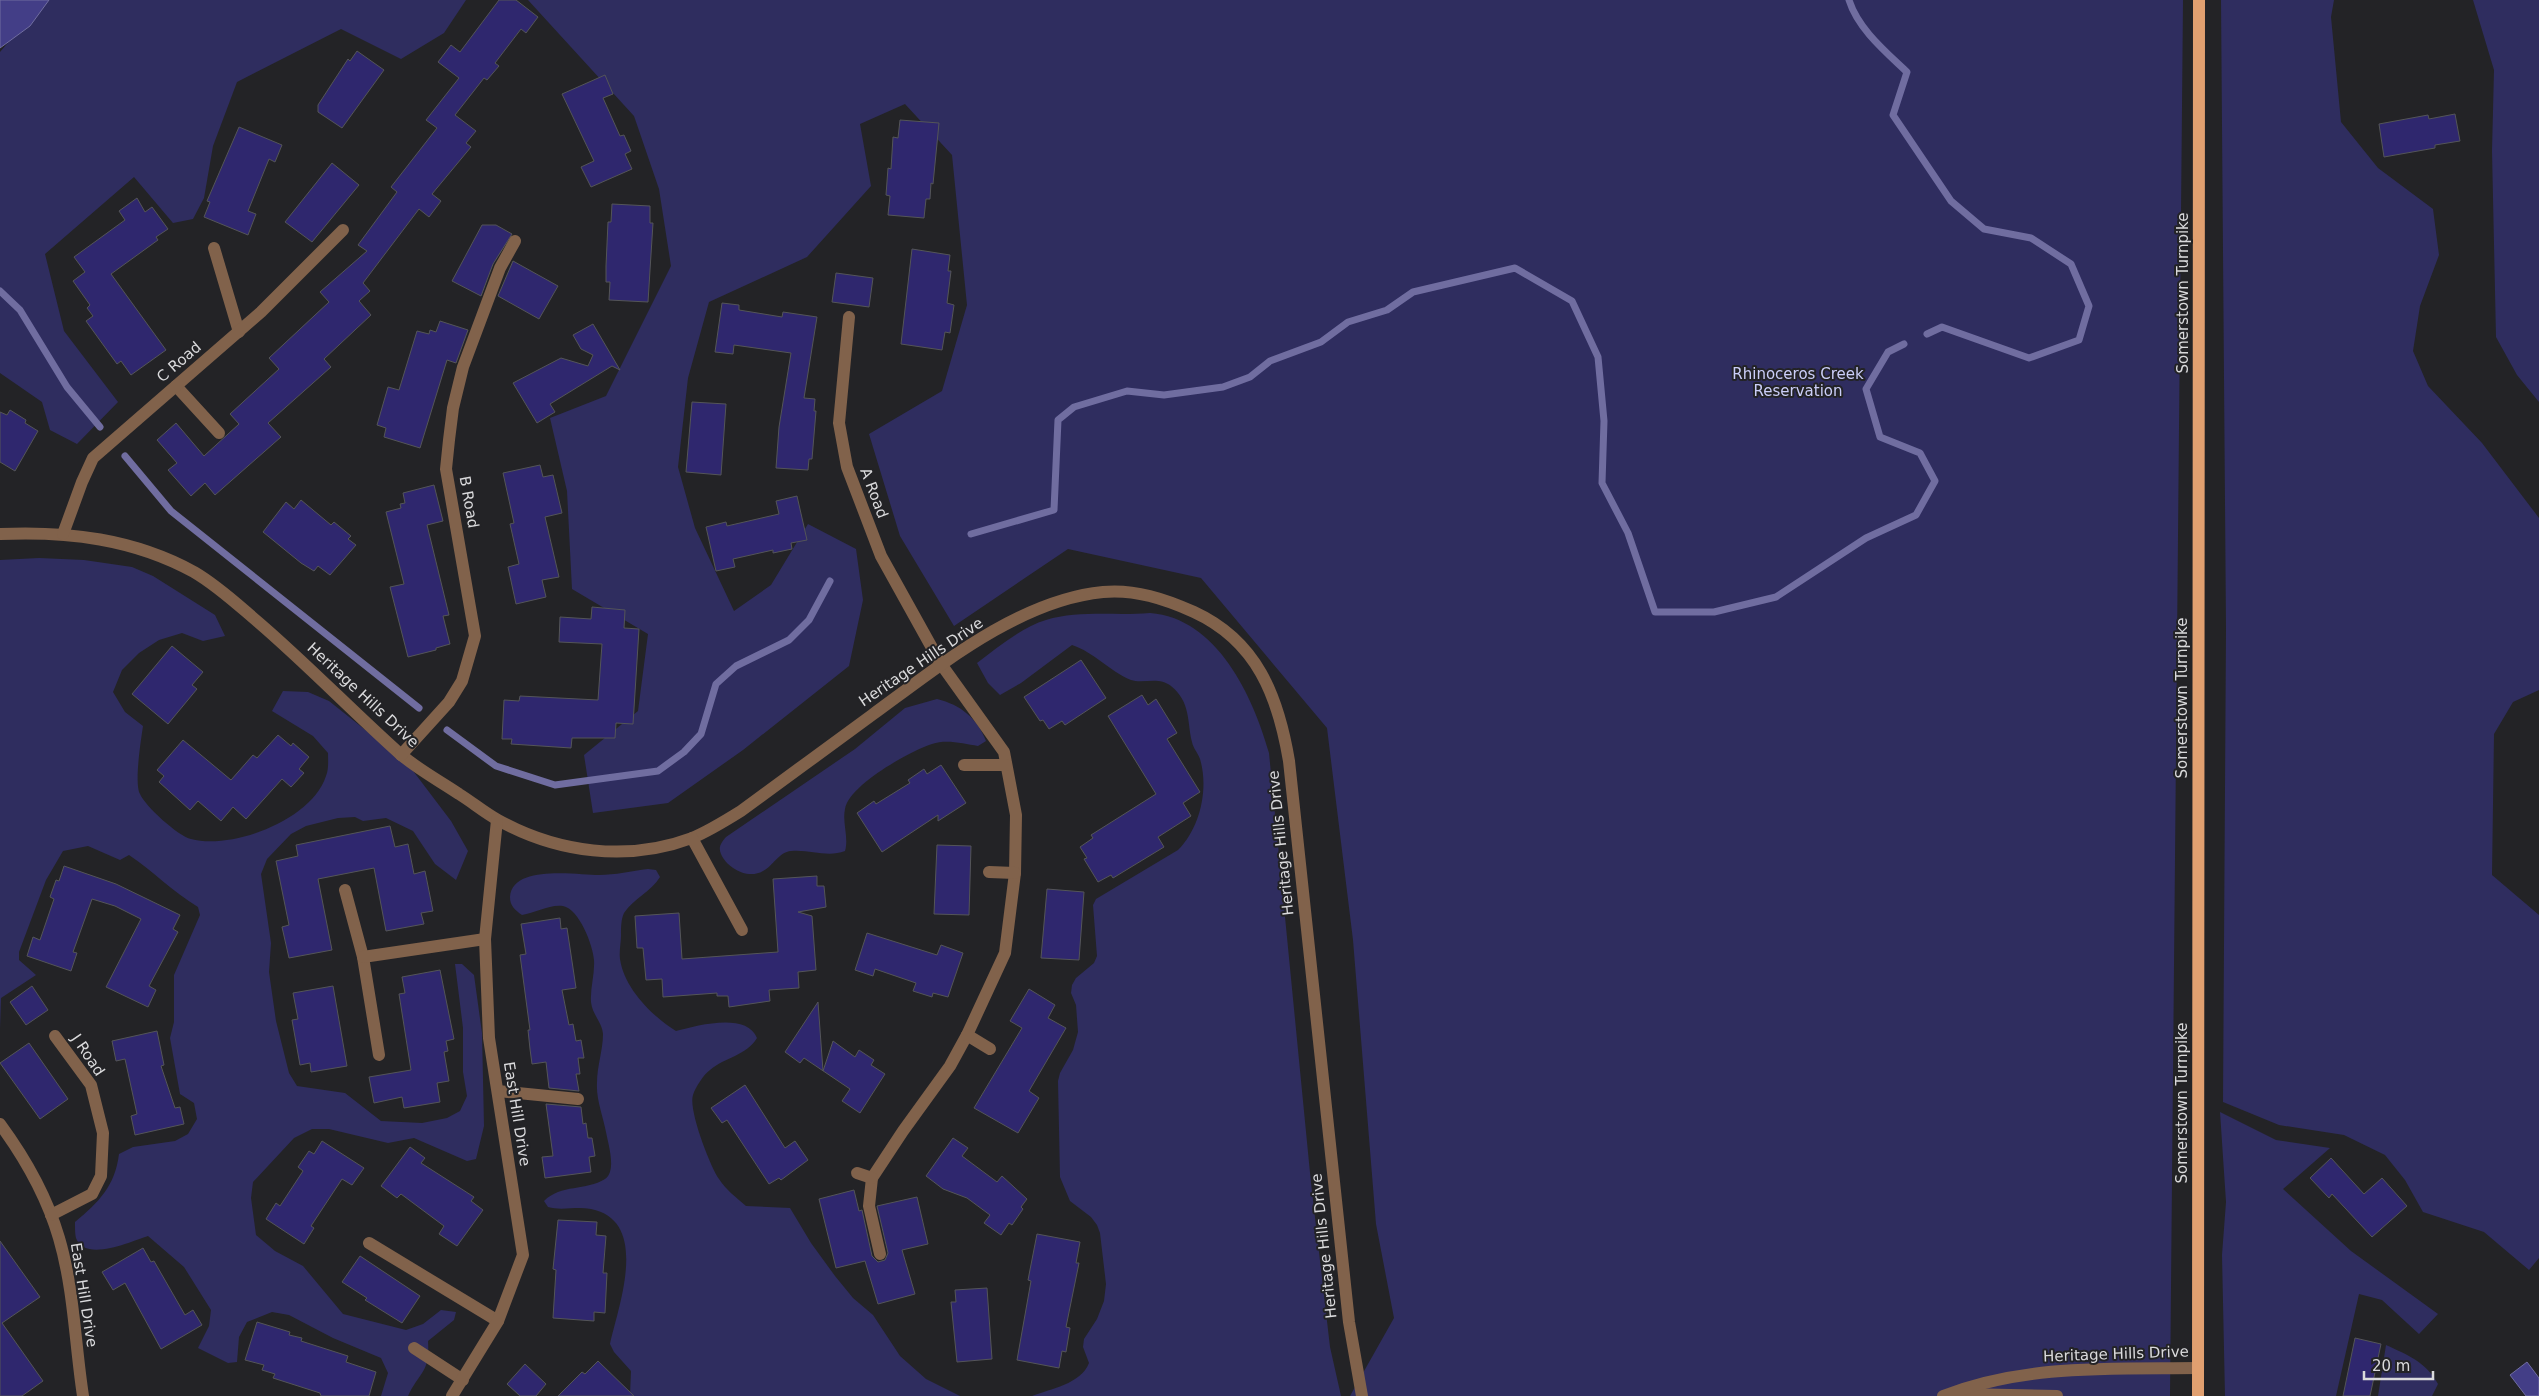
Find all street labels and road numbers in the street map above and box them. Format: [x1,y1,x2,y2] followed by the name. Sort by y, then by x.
[2174,213,2192,374] street label: Somerstown Turnpike
[153,338,205,386] street label: C Road
[856,465,892,521] street label: A Road
[456,474,482,530] street label: B Road
[856,614,986,710] street label: Heritage Hills Drive
[2173,618,2191,779] street label: Somerstown Turnpike
[304,639,422,751] street label: Heritage Hills Drive
[1264,770,1298,916] street label: Heritage Hills Drive
[2173,1023,2191,1184] street label: Somerstown Turnpike
[67,1030,109,1079] street label: J Road
[500,1060,534,1168] street label: East Hill Drive
[1307,1173,1341,1319] street label: Heritage Hills Drive
[67,1241,101,1349] street label: East Hill Drive
[2043,1342,2189,1366] street label: Heritage Hills Drive

